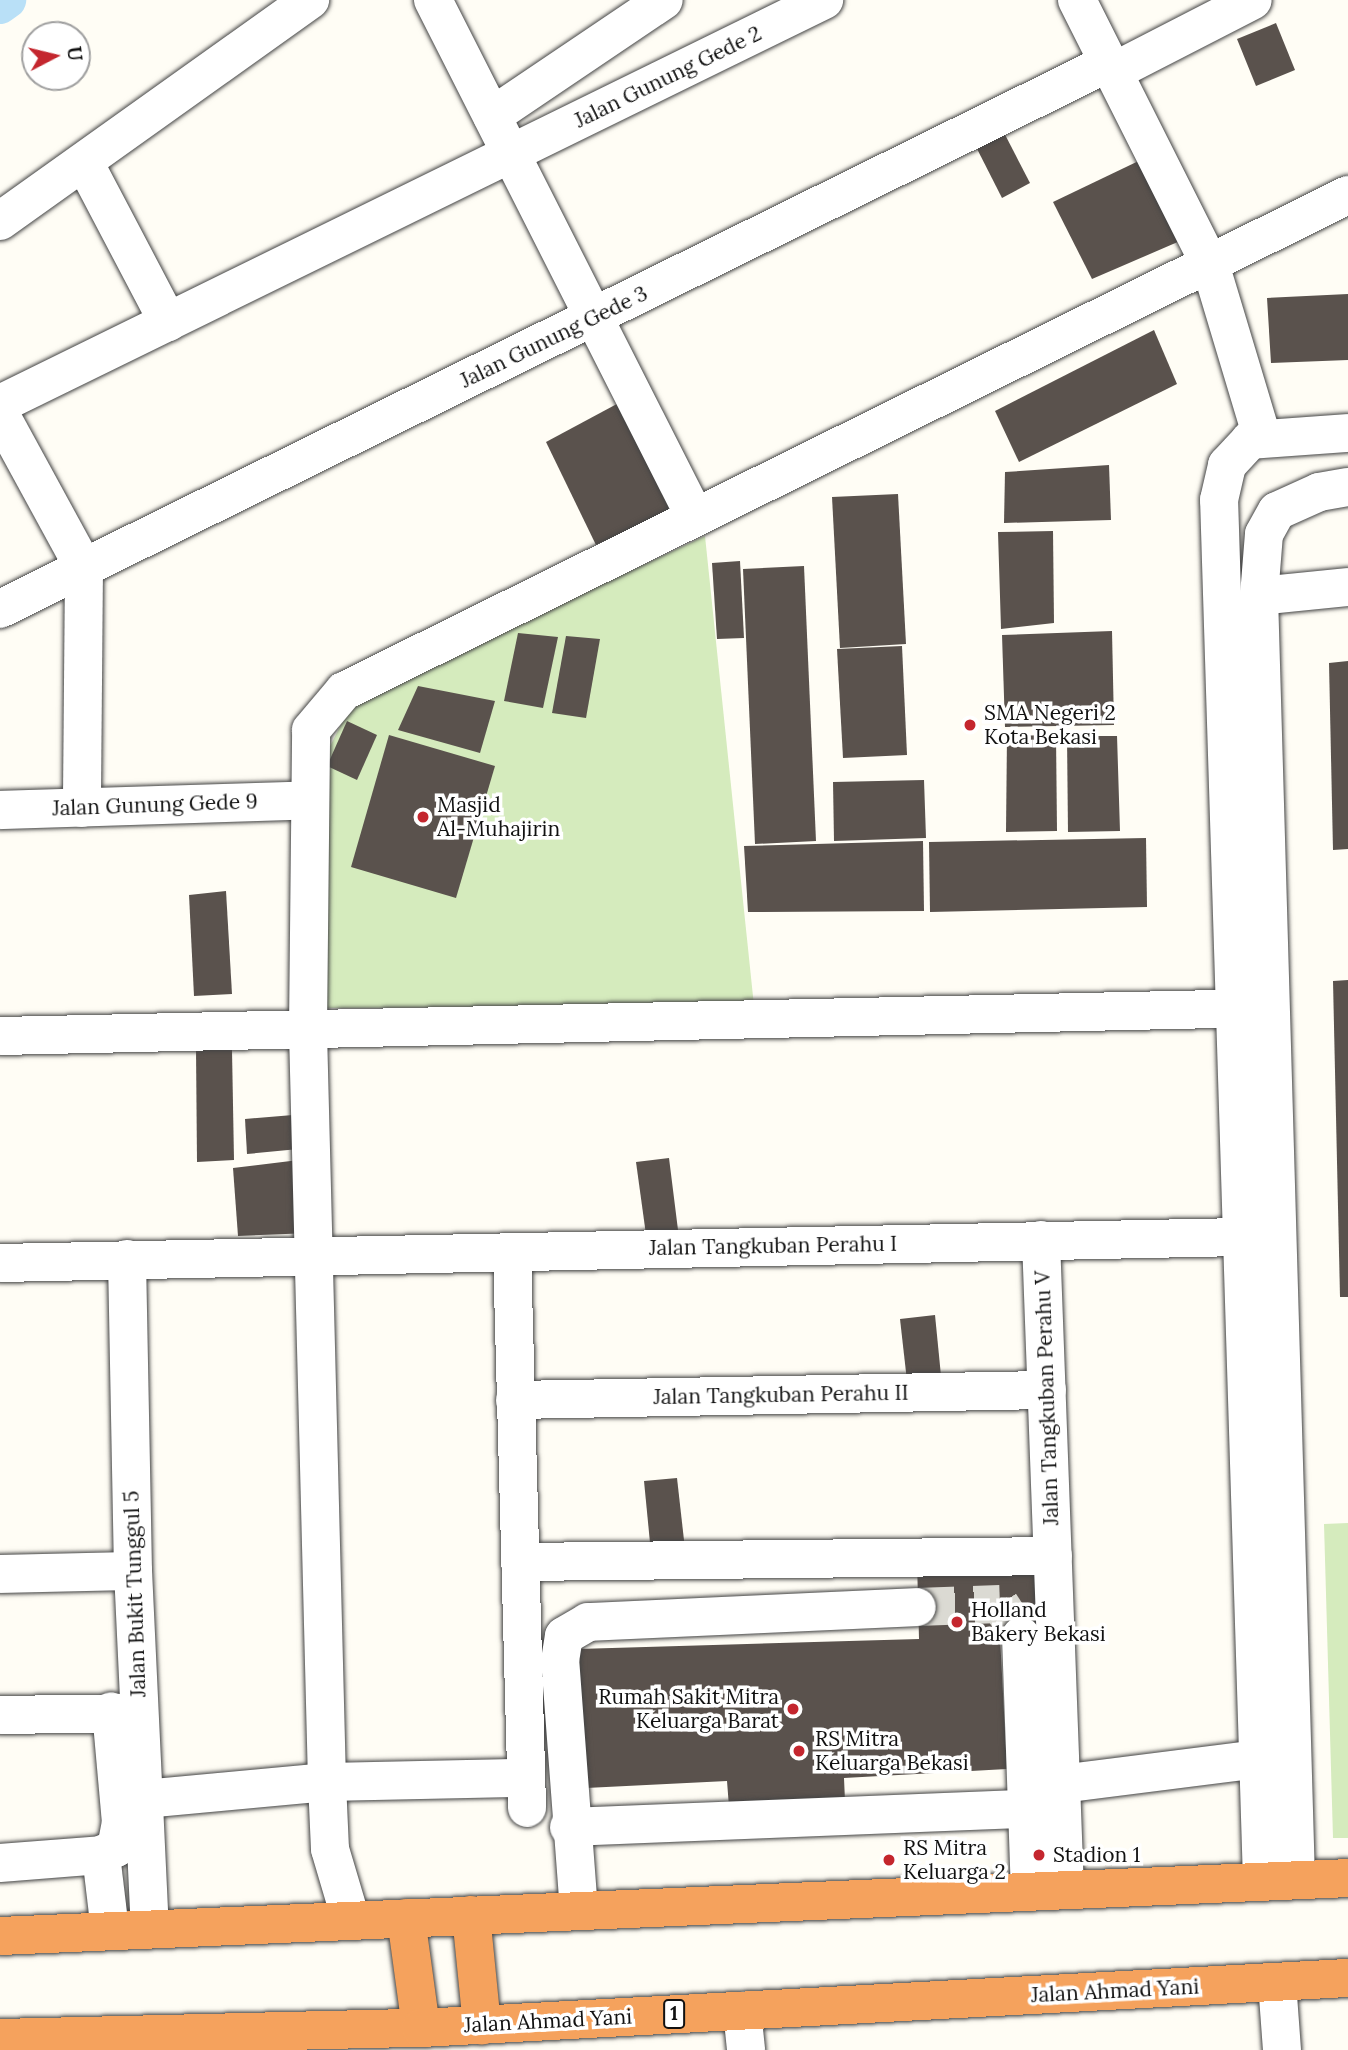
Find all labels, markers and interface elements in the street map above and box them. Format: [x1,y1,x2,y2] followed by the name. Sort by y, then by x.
[21,21,91,91] north arrow
[570,21,766,133] street label: Jalan Gunung Gede 2
[62,45,88,62] text: U
[456,281,652,393] street label: Jalan Gunung Gede 3
[984,700,1116,750] place label: SMA Negeri 2 Kota Bekasi
[962,717,978,733] marker: SMA Negeri 2 Kota Bekasi
[52,789,258,821] street label: Jalan Gunung Gede 9
[437,792,560,842] place label: Masjid Al-Muhajirin
[415,809,431,825] marker: Masjid Al-Muhajirin
[649,1231,897,1261] street label: Jalan Tangkuban Perahu I
[1030,1270,1064,1526] street label: Jalan Tangkuban Perahu V
[653,1380,909,1410] street label: Jalan Tangkuban Perahu II
[119,1490,151,1698] street label: Jalan Bukit Tunggul 5
[971,1597,1106,1647] place label: Holland Bakery Bekasi
[949,1614,965,1630] marker: Holland Bakery Bekasi
[598,1684,779,1734] place label: Rumah Sakit Mitra Keluarga Barat
[785,1701,801,1717] marker: Rumah Sakit Mitra Keluarga Barat
[815,1726,969,1776] place label: RS Mitra Keluarga Bekasi
[789,1741,809,1761] marker: RS Mitra Keluarga Bekasi
[903,1835,1006,1885] place label: RS Mitra Keluarga 2
[1053,1842,1140,1868] place label: Stadion 1
[1031,1847,1047,1863] marker: Stadion 1
[881,1852,897,1868] marker: RS Mitra Keluarga 2
[1030,1974,1200,2008] street label: Jalan Ahmad Yani
[662,1998,686,2030] road number: 1
[463,2004,633,2038] street label: Jalan Ahmad Yani

